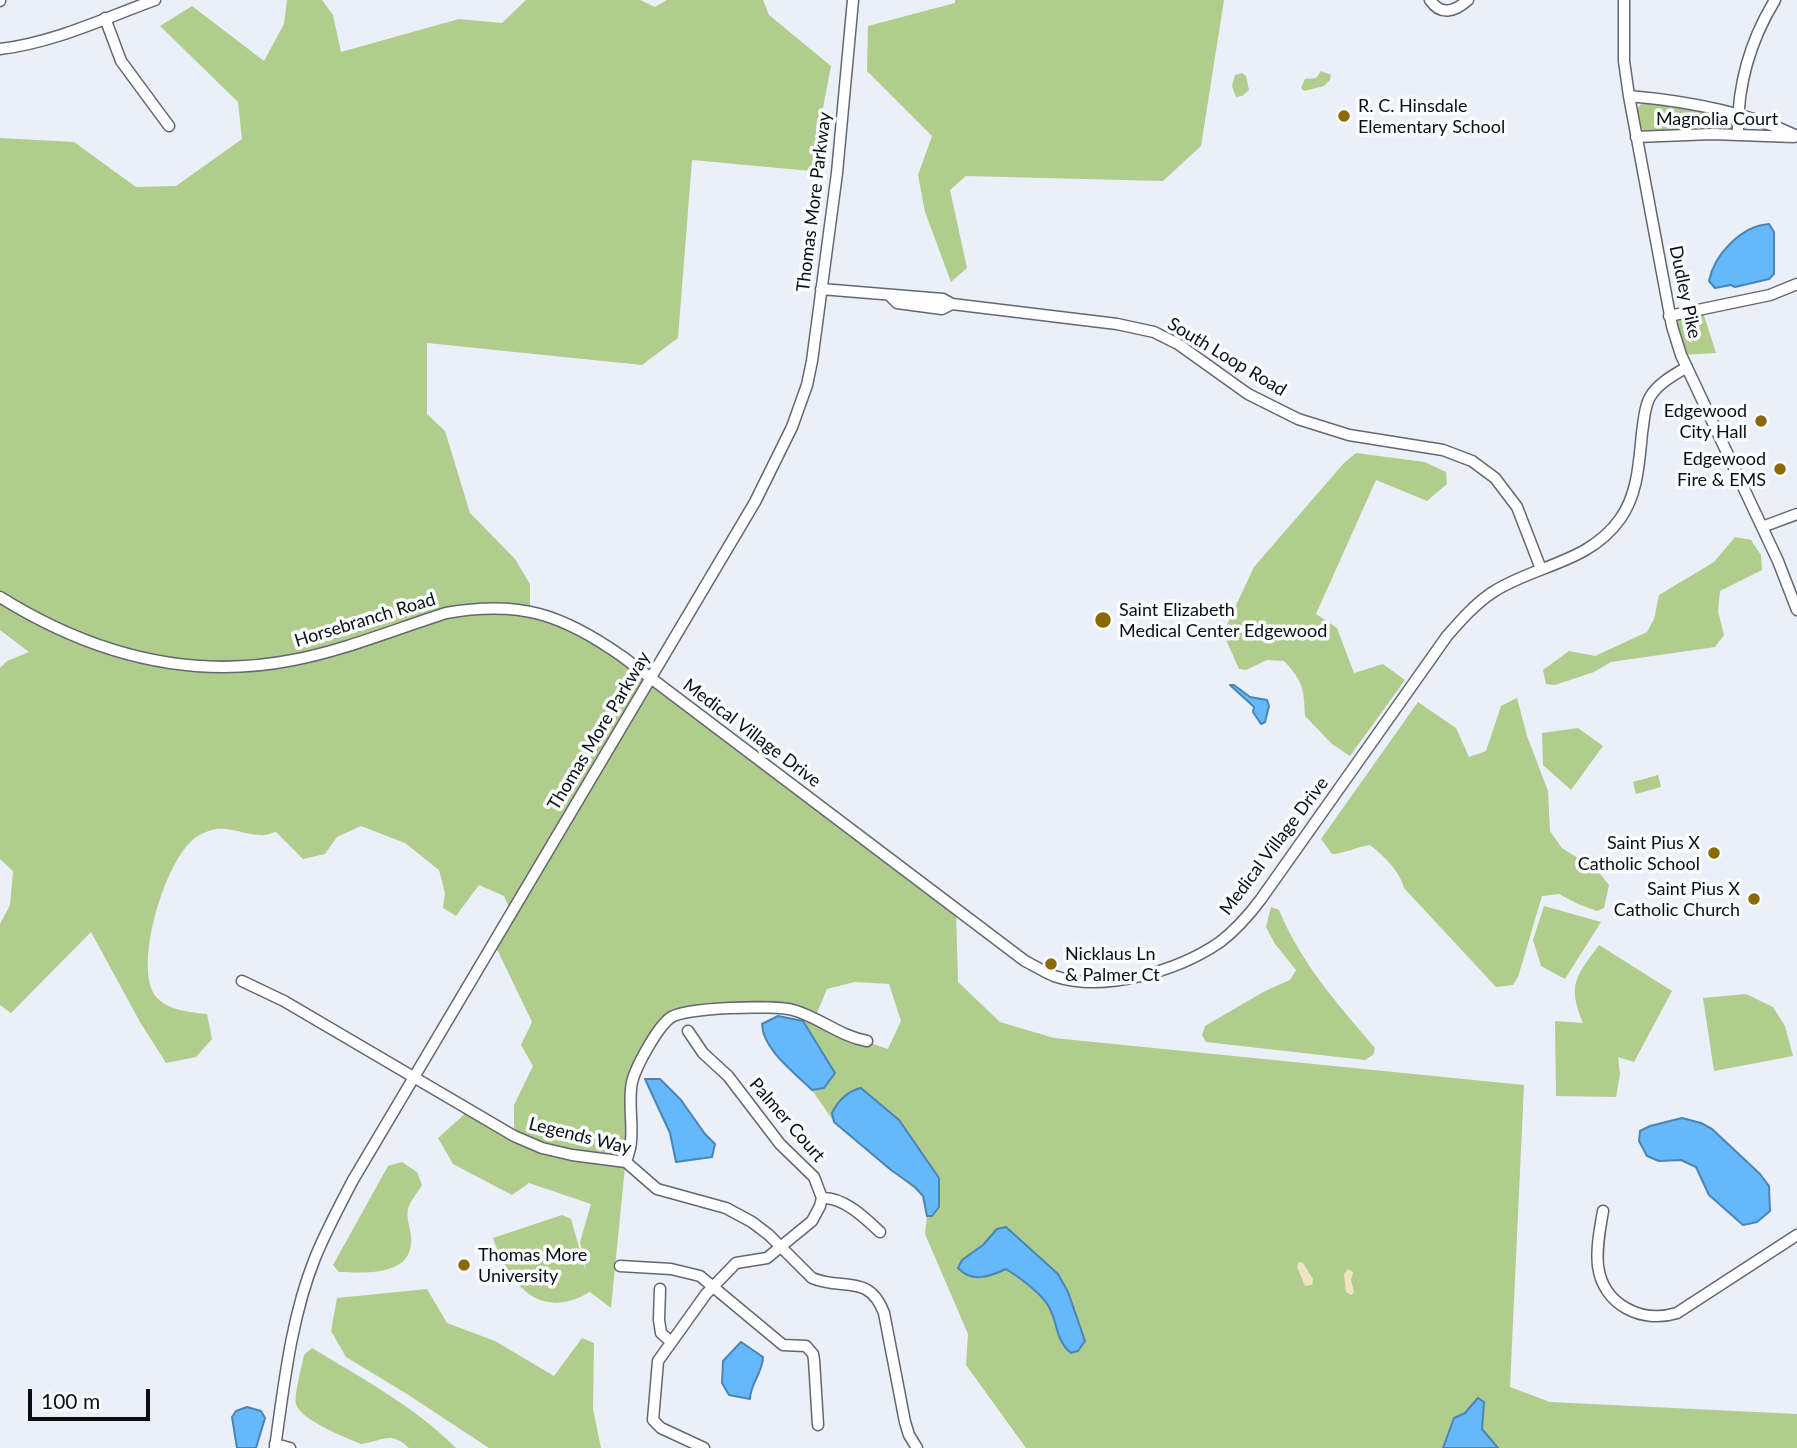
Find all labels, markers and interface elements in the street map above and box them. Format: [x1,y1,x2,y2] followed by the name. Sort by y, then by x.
[1358,95,1505,138] place label: R. C. Hinsdale Elementary School
[1336,108,1352,124] marker: R. C. Hinsdale Elementary School
[1656,108,1778,130] street label: Magnolia Court
[792,111,836,293] street label: Thomas More Parkway
[1665,244,1705,340] street label: Dudley Pike
[1164,313,1290,401] street label: South Loop Road
[1664,400,1747,442] place label: Edgewood City Hall
[1753,413,1769,429] marker: Edgewood City Hall
[1677,448,1766,490] place label: Edgewood Fire & EMS
[1772,461,1788,477] marker: Edgewood Fire & EMS
[292,588,438,652] street label: Horsebranch Road
[1119,599,1327,642] place label: Saint Elizabeth Medical Center Edgewood
[1093,610,1113,630] marker: Saint Elizabeth Medical Center Edgewood
[543,648,655,814] street label: Thomas More Parkway
[679,674,825,792] street label: Medical Village Drive
[1215,773,1333,919] street label: Medical Village Drive
[1578,832,1700,874] place label: Saint Pius X Catholic School
[1706,845,1722,861] marker: Saint Pius X Catholic School
[1614,878,1740,920] place label: Saint Pius X Catholic Church
[1746,891,1762,907] marker: Saint Pius X Catholic Church
[1065,943,1160,986] place label: Nicklaus Ln & Palmer Ct
[1043,956,1059,972] marker: Nicklaus Ln & Palmer Ct
[745,1074,829,1166] street label: Palmer Court
[526,1113,634,1159] street label: Legends Way
[478,1244,587,1286] place label: Thomas More University
[456,1257,472,1273] marker: Thomas More University
[32,1374,154,1418] scale bar
[41,1388,100,1413] text: 100 m

